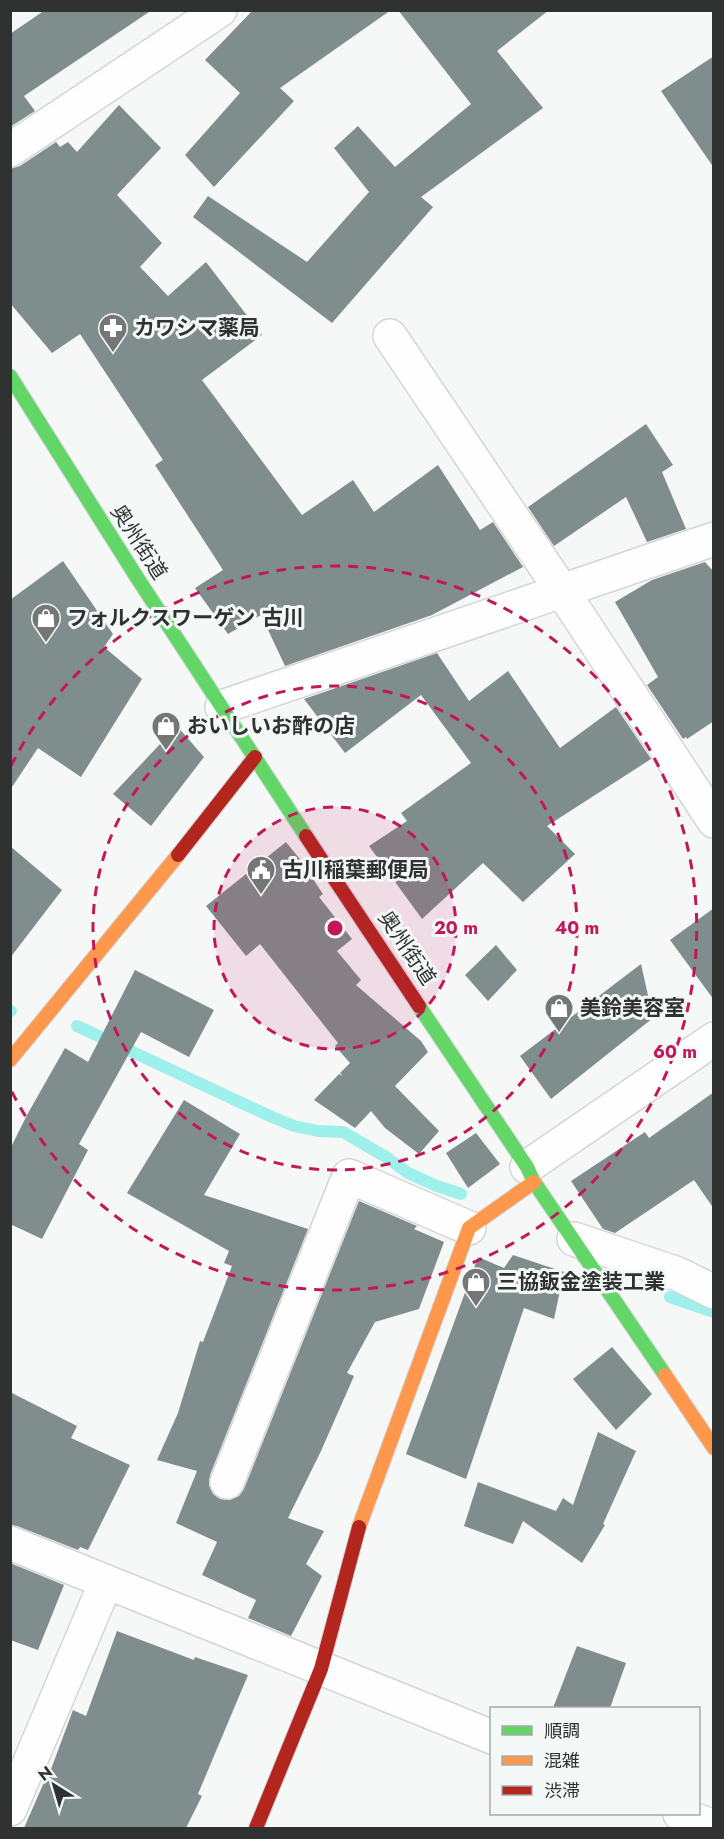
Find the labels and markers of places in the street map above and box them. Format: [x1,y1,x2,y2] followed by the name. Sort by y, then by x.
[97,312,129,354] pharmacy icon: カワシマ薬局
[134,313,260,343] place label: カワシマ薬局
[30,602,62,644] shop icon: フォルクスワーゲン 古川
[67,603,304,633] place label: フォルクスワーゲン 古川
[150,710,182,752] shop icon: おいしいお酢の店
[187,711,355,741] place label: おいしいお酢の店
[245,854,277,896] public building icon: 古川稲葉郵便局
[282,855,429,885] place label: 古川稲葉郵便局
[325,918,345,938] centre of rings
[543,992,575,1034] shop icon: 美鈴美容室
[580,993,685,1023] place label: 美鈴美容室
[460,1266,492,1308] shop icon: 三協鈑金塗装工業
[497,1267,665,1297] place label: 三協鈑金塗装工業

